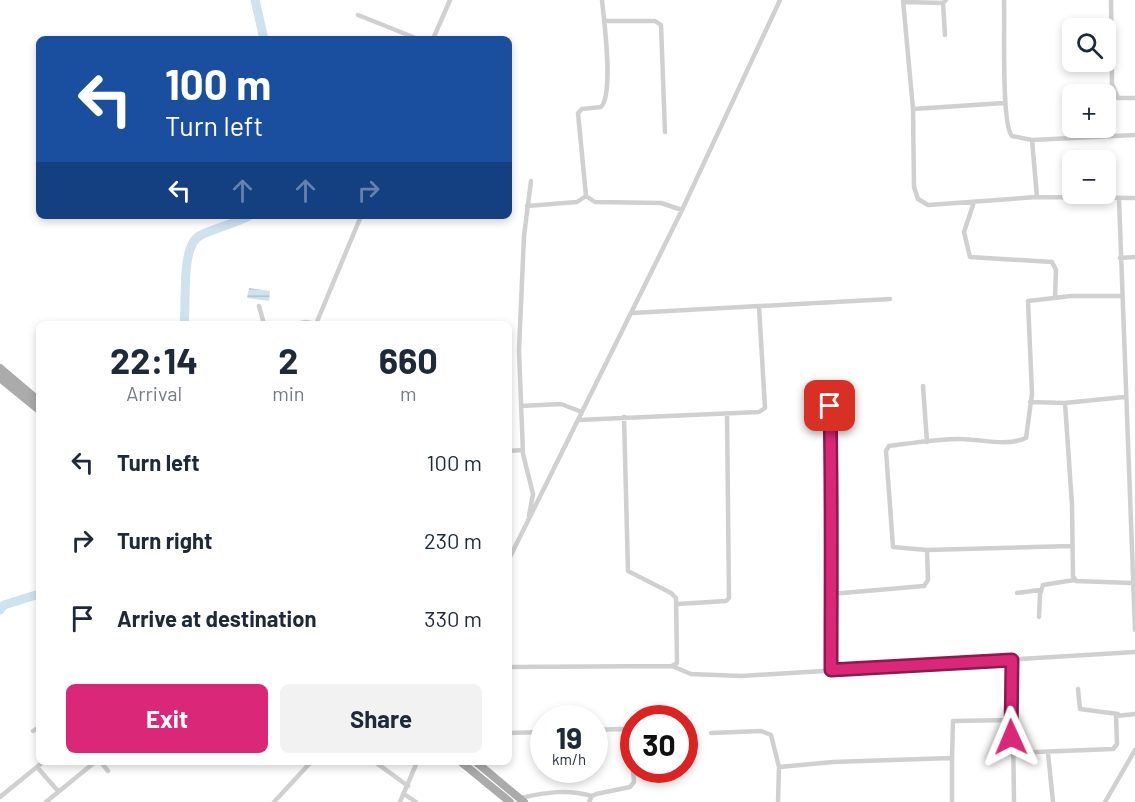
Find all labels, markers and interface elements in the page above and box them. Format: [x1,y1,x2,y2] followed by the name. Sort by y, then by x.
[1062,18,1116,204] map controls
[1062,18,1116,72] button: search
[165,58,271,108] text: 100 m
[66,60,144,138] icon: left
[1062,84,1116,138] button: +
[165,109,263,141] text: Turn left
[1062,150,1116,204] button: −
[163,174,196,207] icon: left
[226,174,259,207] icon: ahead
[289,174,322,207] icon: ahead
[352,174,385,207] icon: right
[110,338,198,381] text: 22:14
[278,338,298,381] text: 2
[379,338,438,381] text: 660
[804,380,855,431] pin
[126,381,182,405] text: Arrival
[272,381,305,405] text: min
[400,381,417,405] text: m
[813,389,846,422] icon: arrive
[66,446,99,479] icon: left
[117,449,200,475] text: Turn left
[427,449,482,475] text: 100 m
[66,524,99,557] icon: right
[117,527,212,553] text: Turn right
[424,527,482,553] text: 230 m
[66,602,99,635] icon: arrive
[117,605,316,631] text: Arrive at destination
[424,605,482,631] text: 330 m
[66,684,268,753] button: Exit
[280,684,482,753] button: Share
[620,705,698,783] speed limit sign: 30
[979,705,1043,769] position arrow
[556,719,582,755] text: 19
[552,750,586,768] text: km/h

